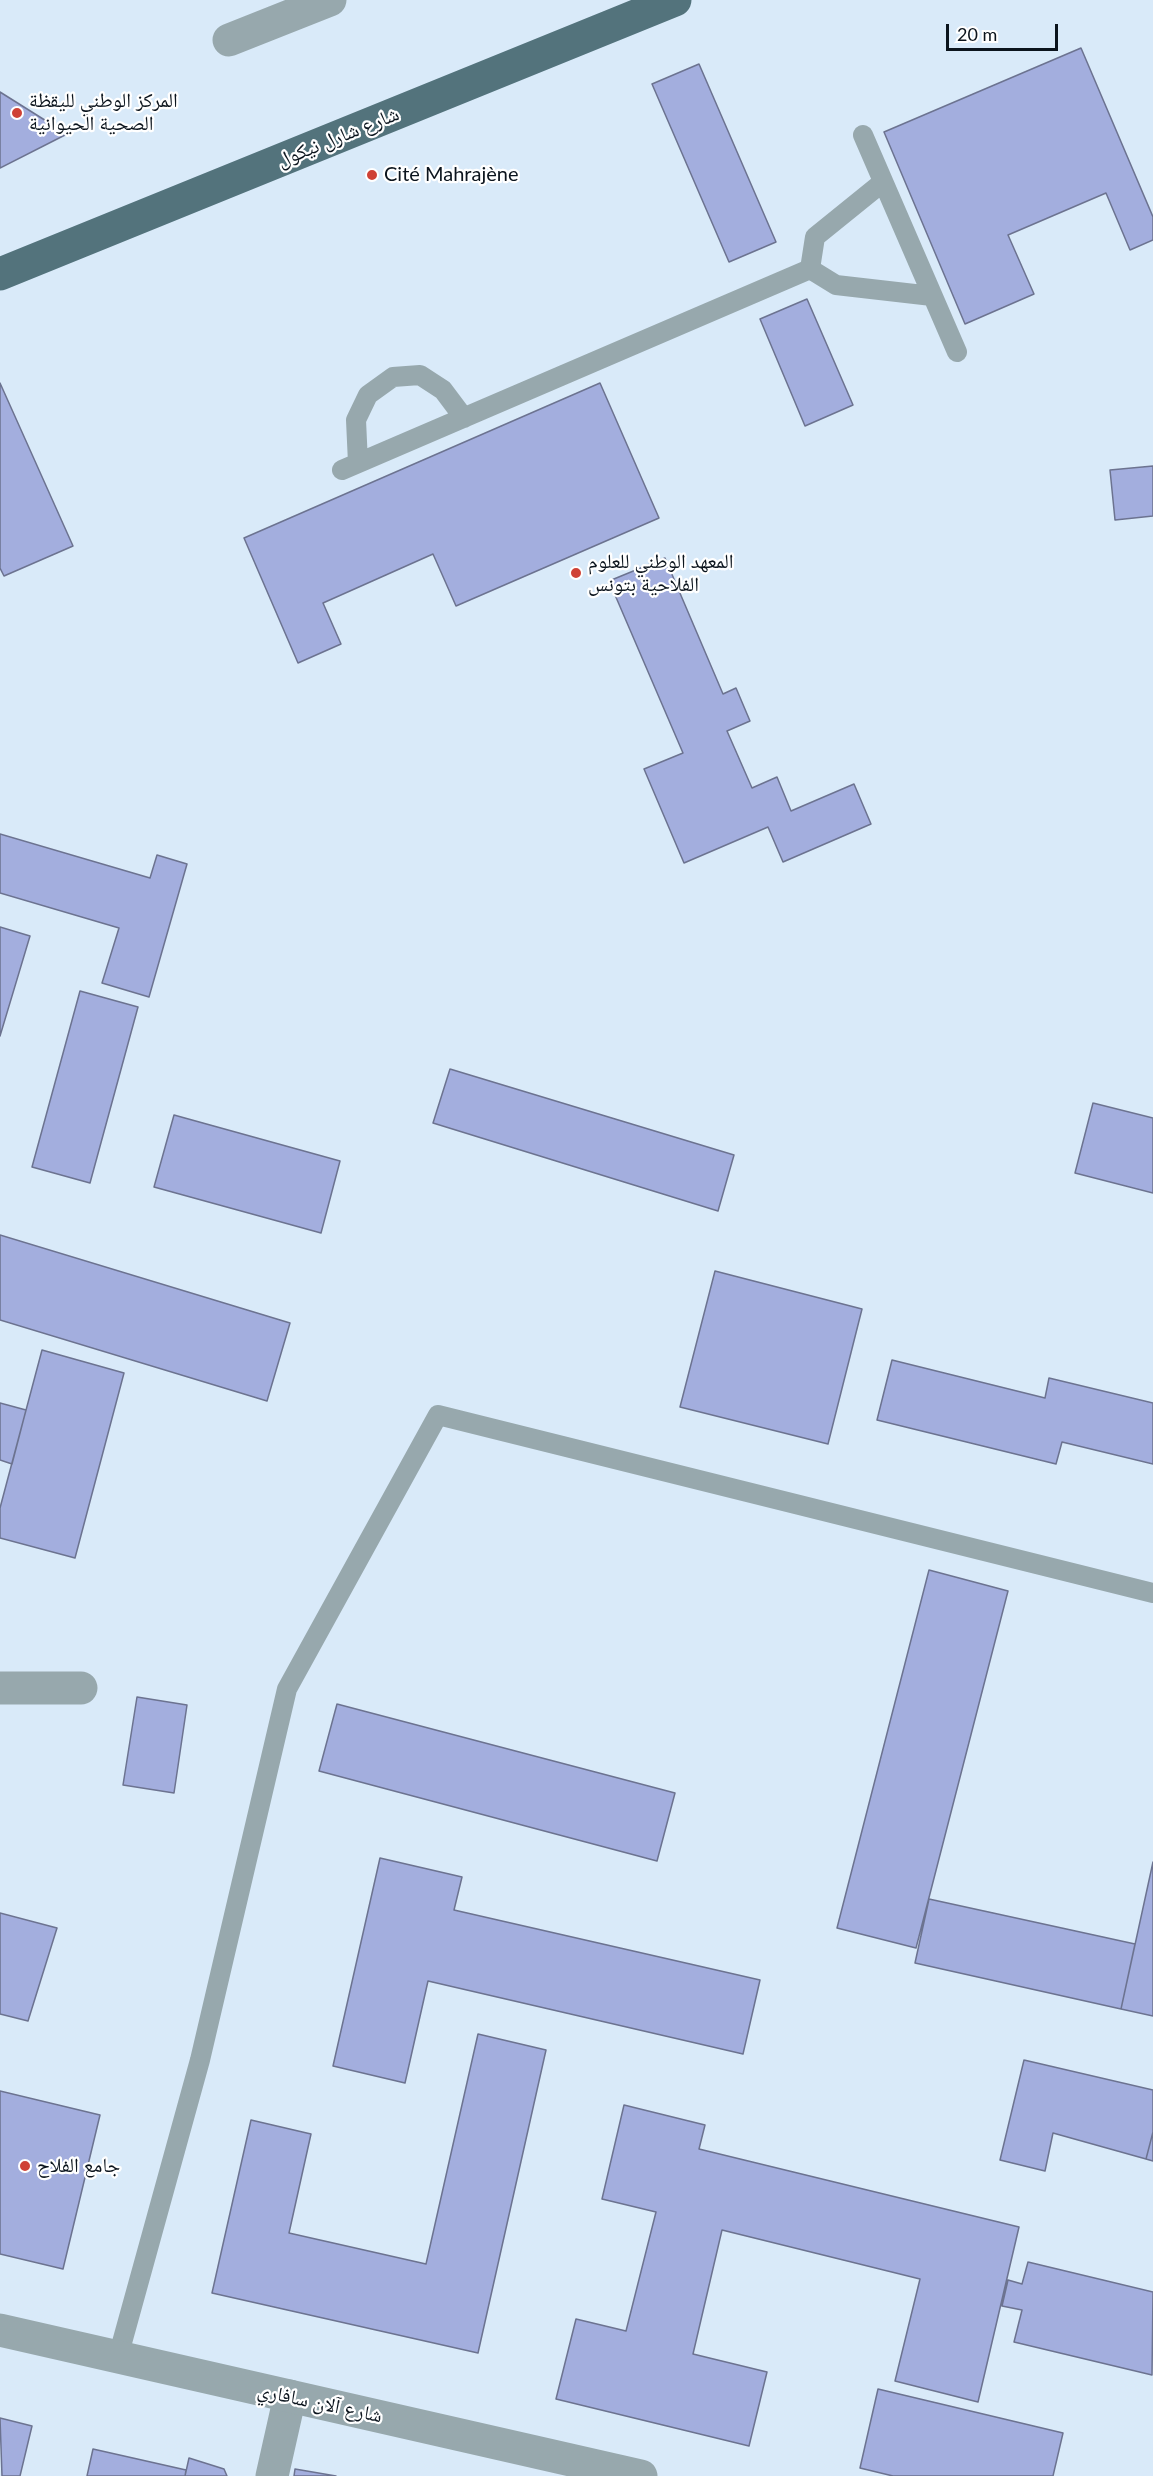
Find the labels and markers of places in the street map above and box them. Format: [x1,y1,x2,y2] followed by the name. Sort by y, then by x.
[29,89,178,136] place label: المركز الوطني لليقظة الصحية الحيوانية
[10,106,24,120] marker: المركز الوطني لليقظة الصحية الحيوانية
[384,163,518,187] place label: Cité Mahrajène
[365,168,379,182] marker: Cité Mahrajène
[588,550,733,597] place label: المعهد الوطني للعلوم الفلاحية بتونس
[569,566,583,580] marker: المعهد الوطني للعلوم الفلاحية بتونس
[37,2154,120,2178] place label: جامع الفلاح
[18,2159,32,2173] marker: جامع الفلاح

